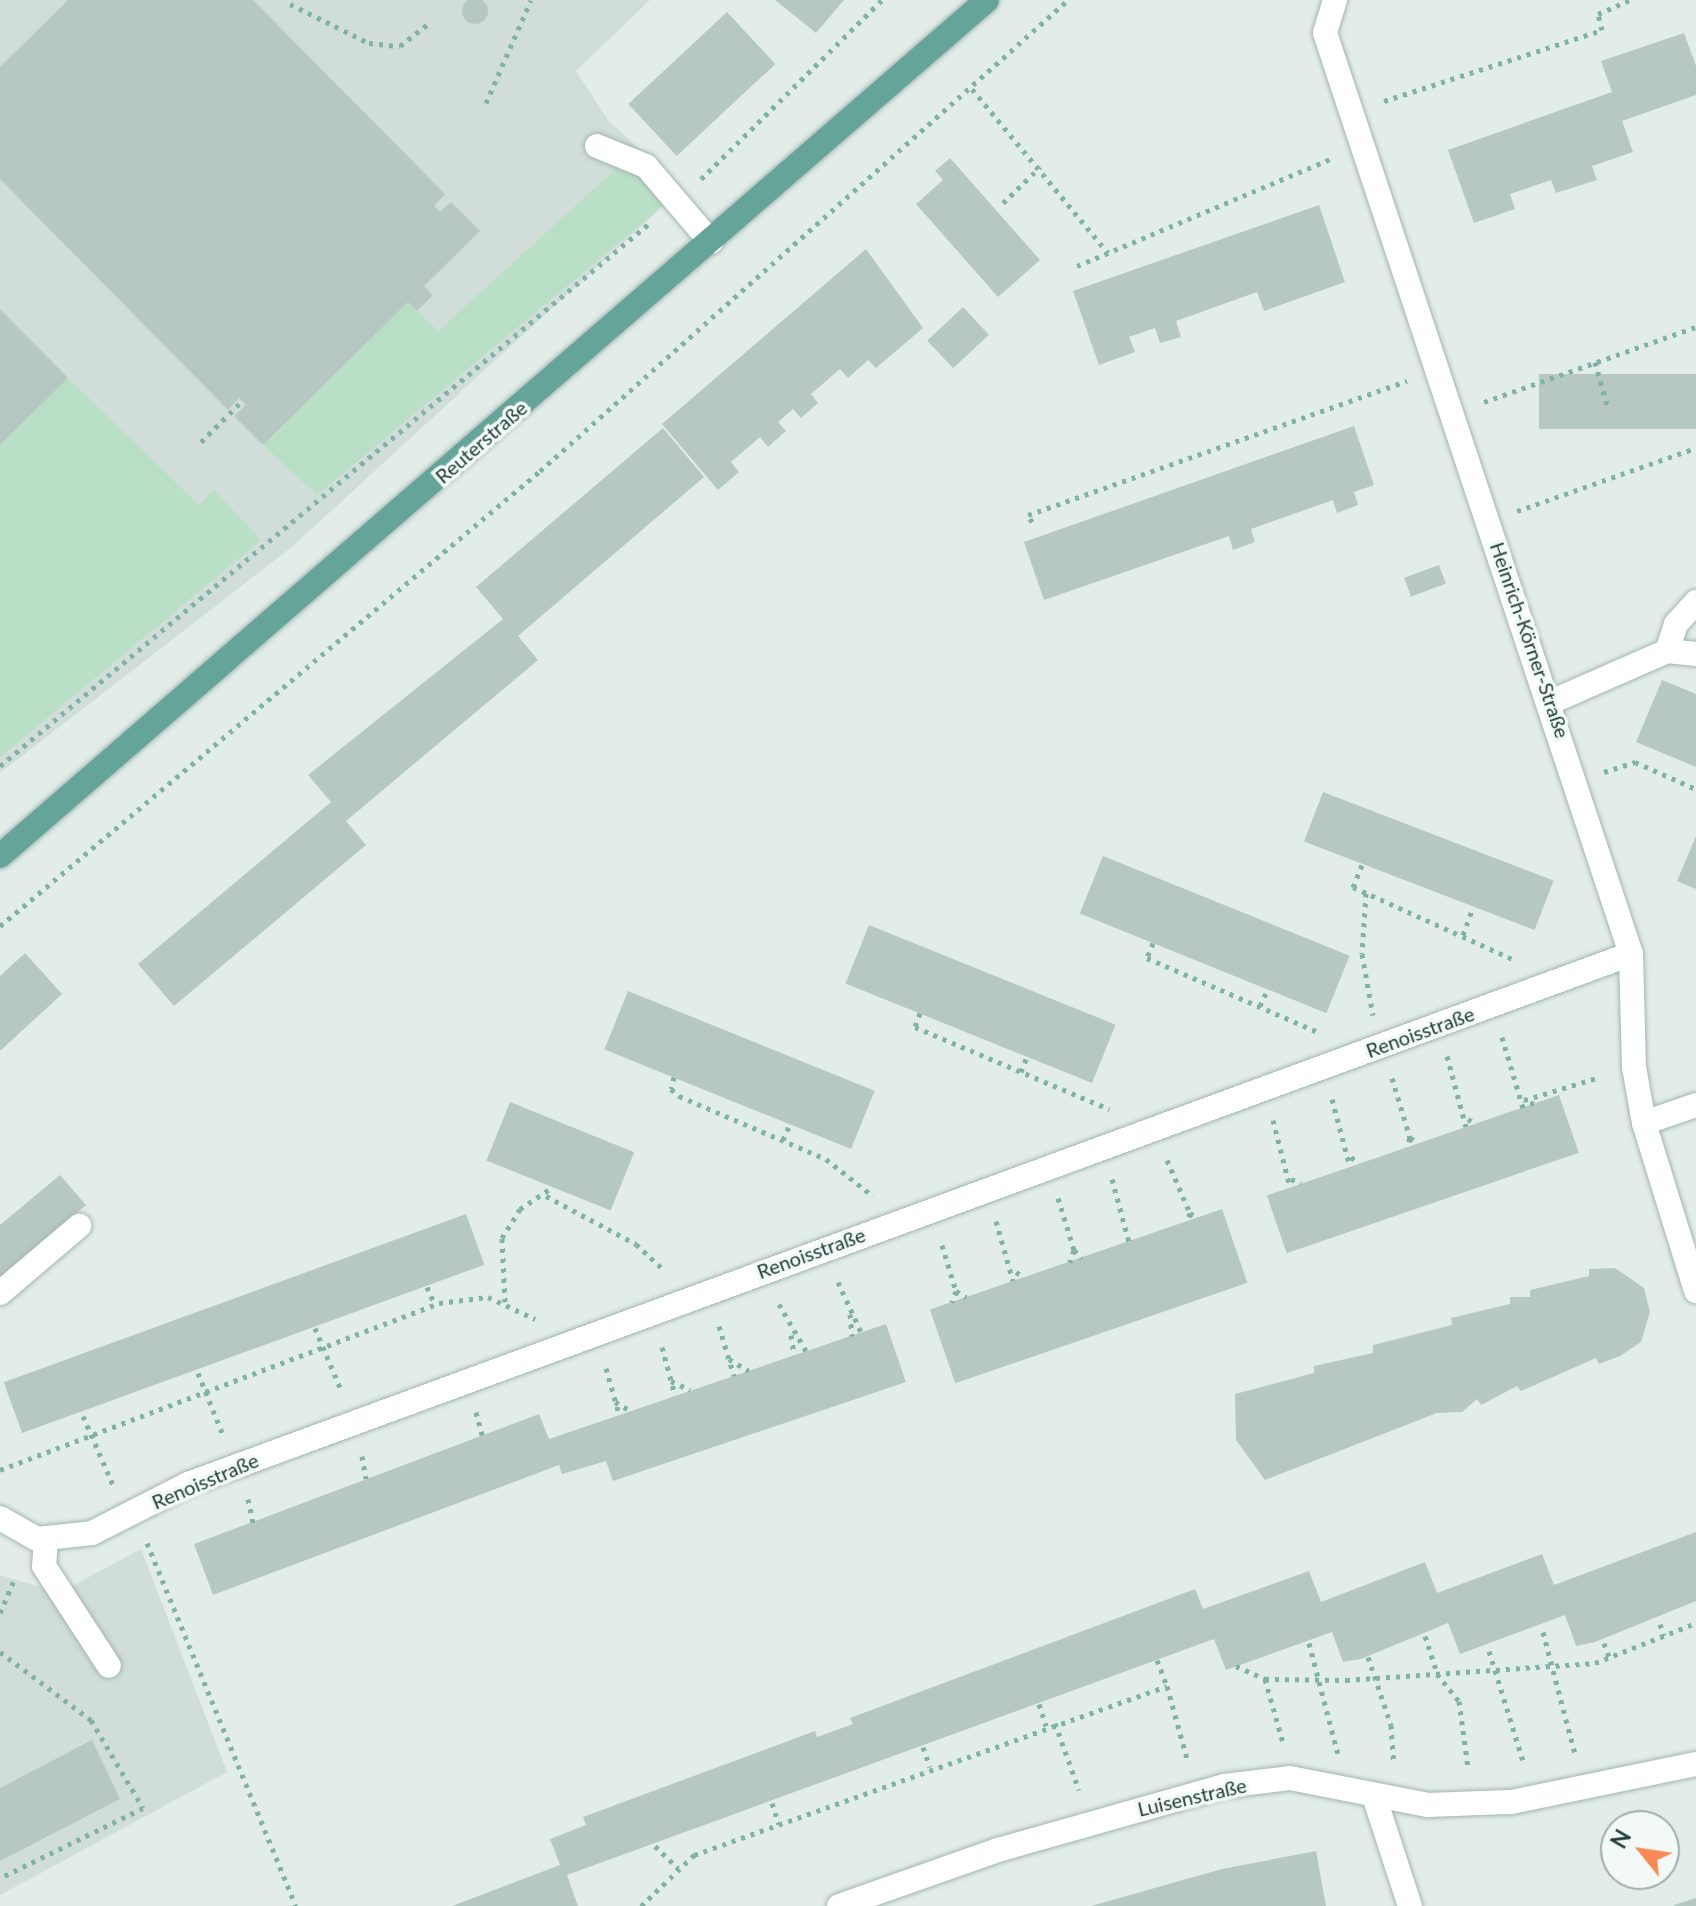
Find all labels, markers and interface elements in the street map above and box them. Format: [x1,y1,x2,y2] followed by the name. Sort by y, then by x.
[430,396,532,488] street label: Reuterstraße
[1485,539,1575,741] street label: Heinrich-Körner-Straße
[1363,1001,1477,1063] street label: Renoisstraße
[754,1222,868,1284] street label: Renoisstraße
[148,1448,262,1514] street label: Renoisstraße
[1135,1773,1249,1821] street label: Luisenstraße
[1600,1810,1680,1890] north arrow
[1605,1825,1636,1853] text: N

